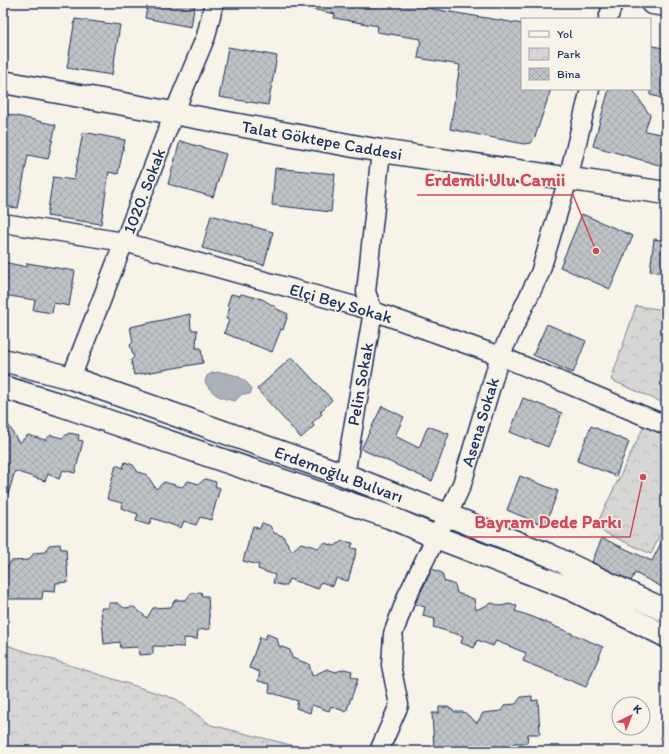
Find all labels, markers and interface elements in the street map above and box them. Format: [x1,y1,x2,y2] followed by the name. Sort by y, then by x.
[521,18,651,90] legend
[557,27,573,41] text: Yol
[557,47,581,61] text: Park
[557,67,581,81] text: Bina
[240,116,404,164] street label: Talat Göktepe Caddesi
[119,145,170,237] street label: 1020. Sokak
[417,165,573,195] callout: Erdemli Ulu Camii
[425,169,565,191] text: Erdemli Ulu Camii
[287,279,395,327] street label: Elçi Bey Sokak
[343,341,377,427] street label: Pelin Sokak
[457,375,503,469] street label: Asena Sokak
[272,441,406,507] street label: Erdemoğlu Bulvarı
[466,507,630,537] callout: Bayram Dede Parkı
[474,511,622,533] text: Bayram Dede Parkı
[611,696,651,736] north arrow
[630,702,645,717] text: K

